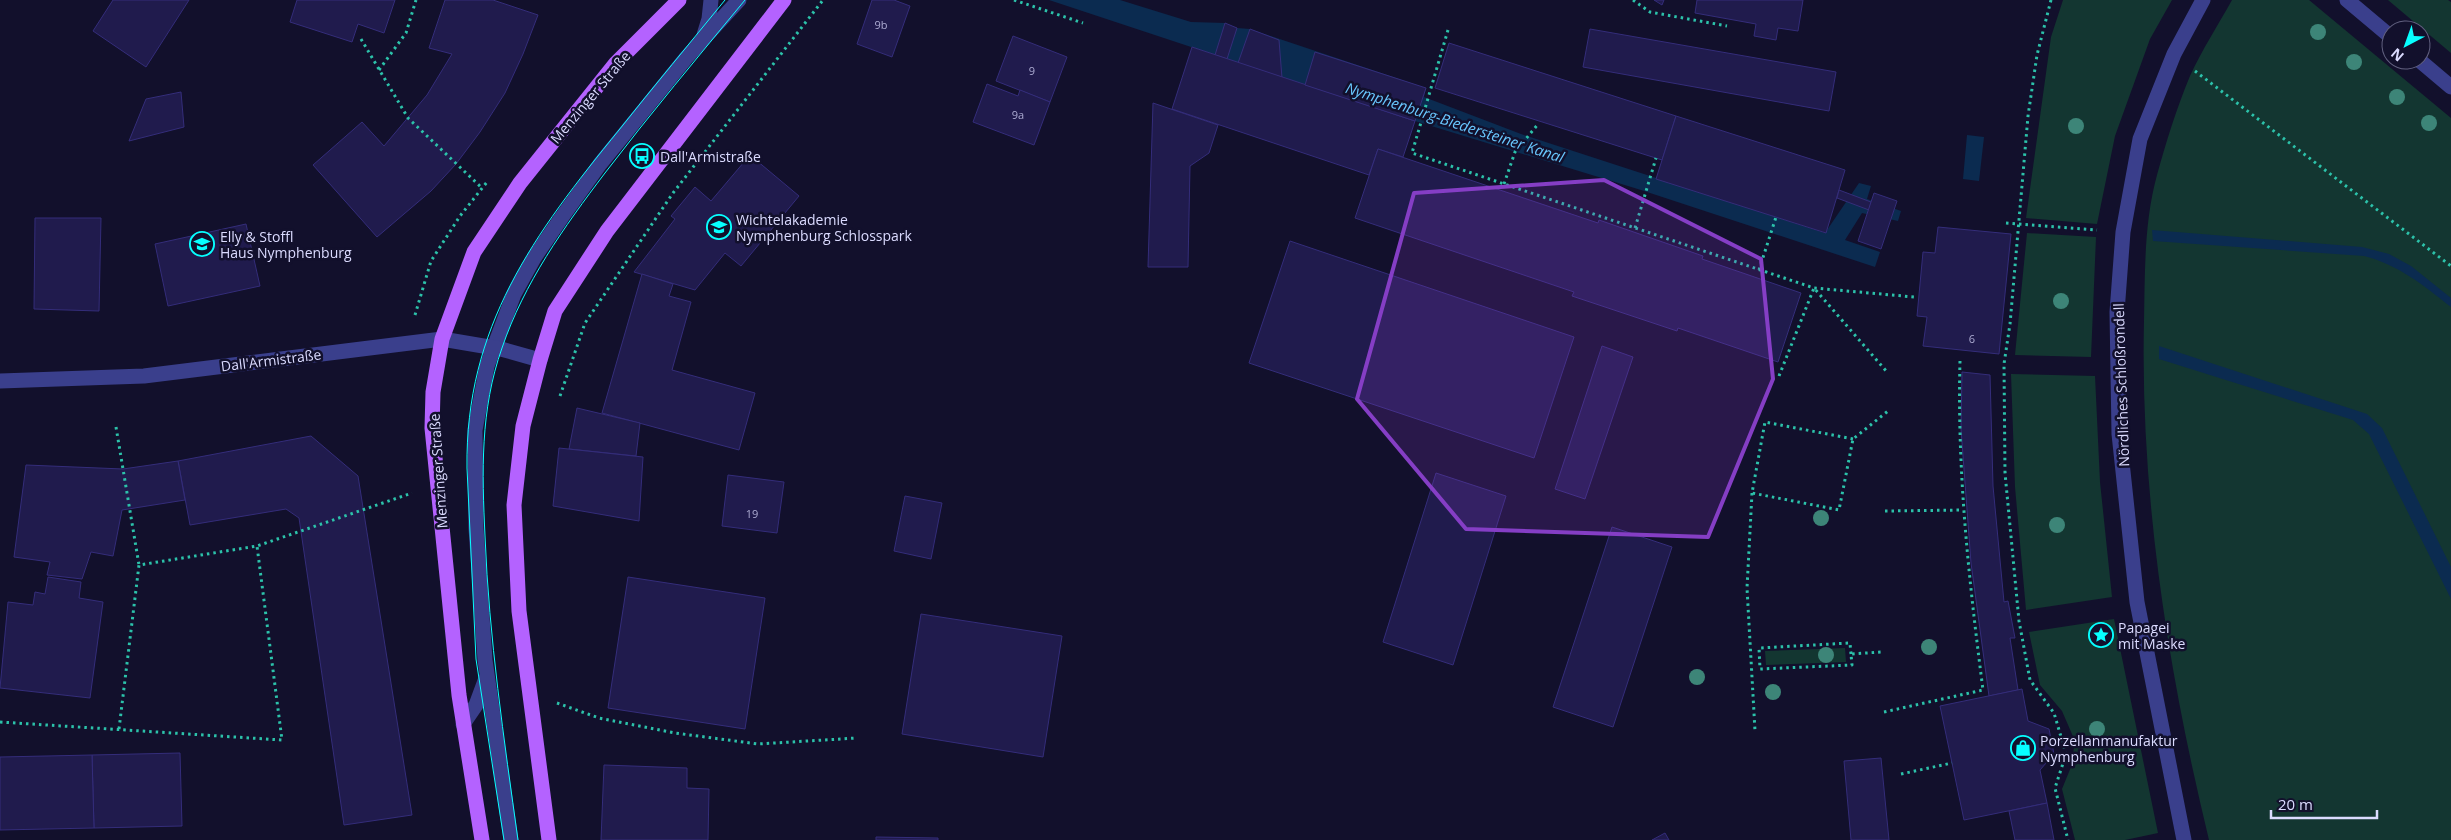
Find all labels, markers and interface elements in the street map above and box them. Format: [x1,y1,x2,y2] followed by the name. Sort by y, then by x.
[874,17,888,32] house number: 9b
[2381,20,2431,70] north arrow
[2387,44,2408,66] text: N
[546,47,634,147] street label: Menzinger Straße
[1029,63,1035,78] house number: 9
[1343,77,1568,167] water label: Nymphenburg-Biedersteiner Kanal
[1012,107,1024,122] house number: 9a
[629,143,655,169] bus stop icon: Dall'Armistraße
[660,147,761,166] place label: Dall'Armistraße
[736,210,913,245] place label: Wichtelakademie Nymphenburg Schlosspark
[706,214,732,240] school or university icon: Wichtelakademie Nymphenburg Schlosspark
[220,227,352,262] place label: Elly & Stoffl Haus Nymphenburg
[189,231,215,257] school or university icon: Elly & Stoffl Haus Nymphenburg
[2109,303,2133,467] street label: Nördliches Schloßrondell
[1969,331,1975,346] house number: 6
[220,344,322,376] street label: Dall'Armistraße
[424,413,451,529] street label: Menzinger Straße
[746,506,758,521] house number: 19
[2118,618,2186,653] place label: Papagei mit Maske
[2088,622,2114,648] place icon: Papagei mit Maske
[2040,731,2178,766] place label: Porzellanmanufaktur Nymphenburg
[2010,735,2036,761] shop icon: Porzellanmanufaktur Nymphenburg
[2271,788,2377,820] scale bar
[2278,794,2313,814] text: 20 m

